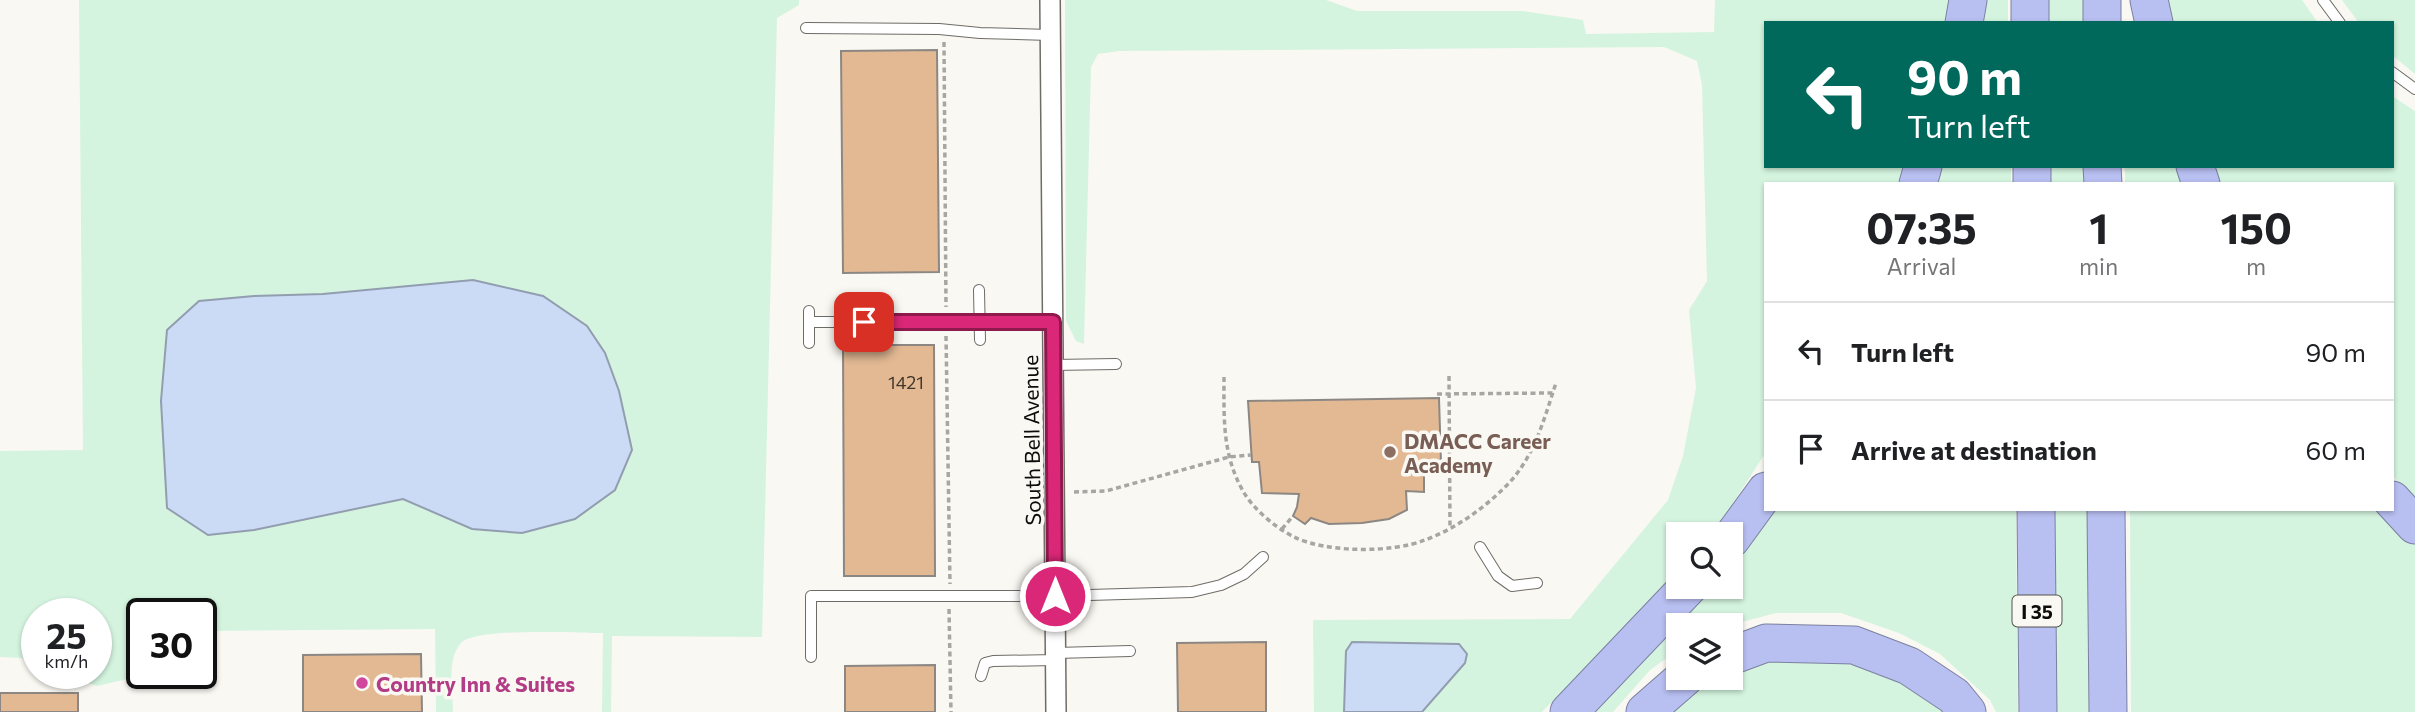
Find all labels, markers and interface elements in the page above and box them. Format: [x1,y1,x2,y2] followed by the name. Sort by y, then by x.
[1907,45,2022,105] text: 90 m
[1792,49,1883,140] icon: left
[1907,105,2031,145] text: Turn left
[1866,201,1977,253] text: 07:35
[2089,201,2108,253] text: 1
[2220,201,2292,253] text: 150
[1887,252,1956,280] text: Arrival
[2079,252,2118,280] text: min
[2246,252,2266,280] text: m
[834,292,894,352] pin
[845,303,883,341] icon: arrive
[1792,332,1830,370] icon: left
[1851,336,1954,367] text: Turn left
[2306,336,2366,367] text: 90 m
[1017,354,1045,526] street label: South Bell Avenue
[888,371,924,393] house number: 1421
[1404,428,1551,477] place label: DMACC Career Academy
[1792,430,1830,468] icon: arrive
[1851,434,2097,465] text: Arrive at destination
[2306,434,2366,465] text: 60 m
[1382,444,1398,460] marker: DMACC Career Academy
[1666,522,1743,690] map controls
[1666,522,1743,599] button: search
[1018,559,1092,633] position arrow
[2012,596,2062,626] road number: I 35
[126,598,217,689] speed limit sign: 30
[46,613,87,656] text: 25
[1666,613,1743,690] button: layers
[45,650,88,672] text: km/h
[376,671,575,696] place label: Country Inn & Suites
[354,675,370,691] marker: Country Inn & Suites

